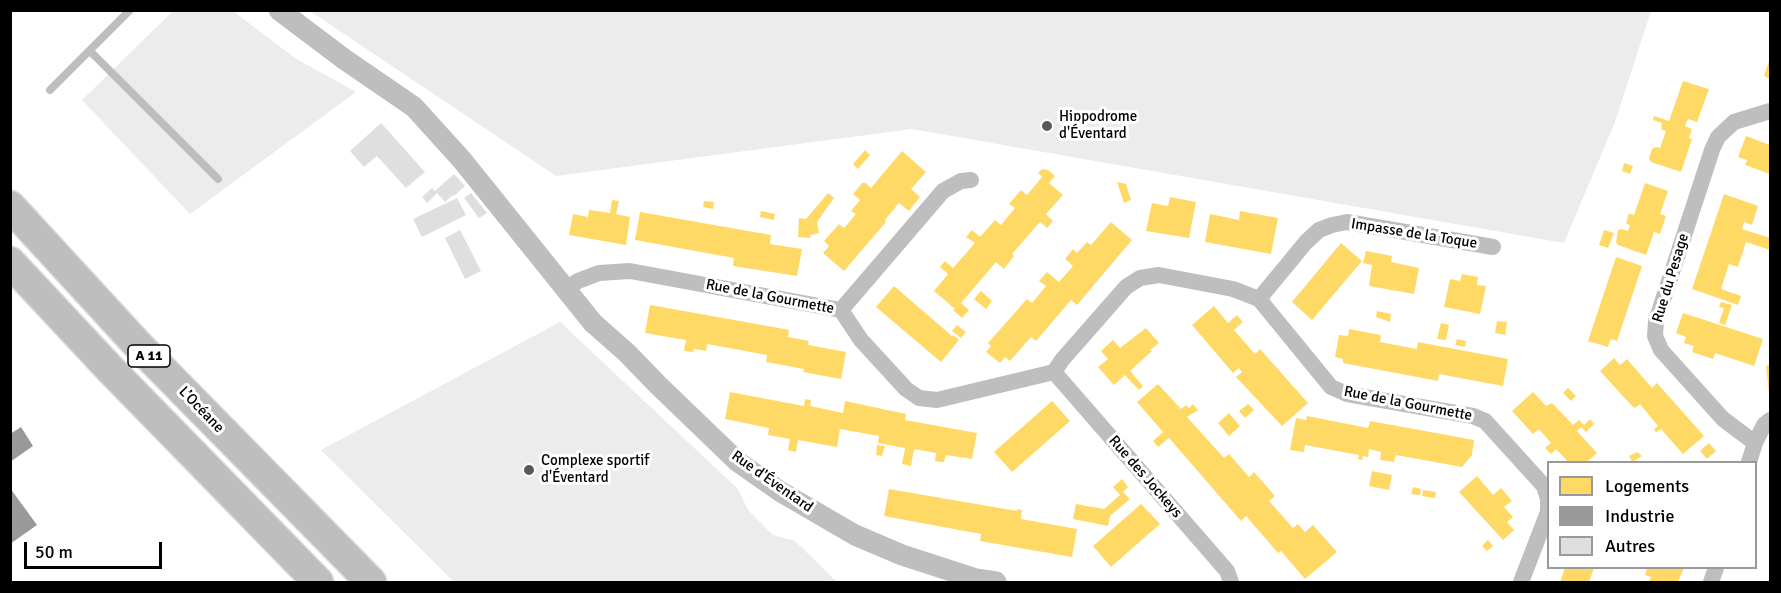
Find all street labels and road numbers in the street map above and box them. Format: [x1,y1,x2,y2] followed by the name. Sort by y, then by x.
[1350,215,1478,253] street label: Impasse de la Toque
[1649,231,1693,325] street label: Rue du Pesage
[704,276,836,318] street label: Rue de la Gourmette
[128,345,170,367] road number: A 11
[175,383,227,437] street label: L’Océane
[1342,383,1474,425] street label: Rue de la Gourmette
[1105,432,1185,522] street label: Rue des Jockeys
[728,447,816,517] street label: Rue d'Éventard

